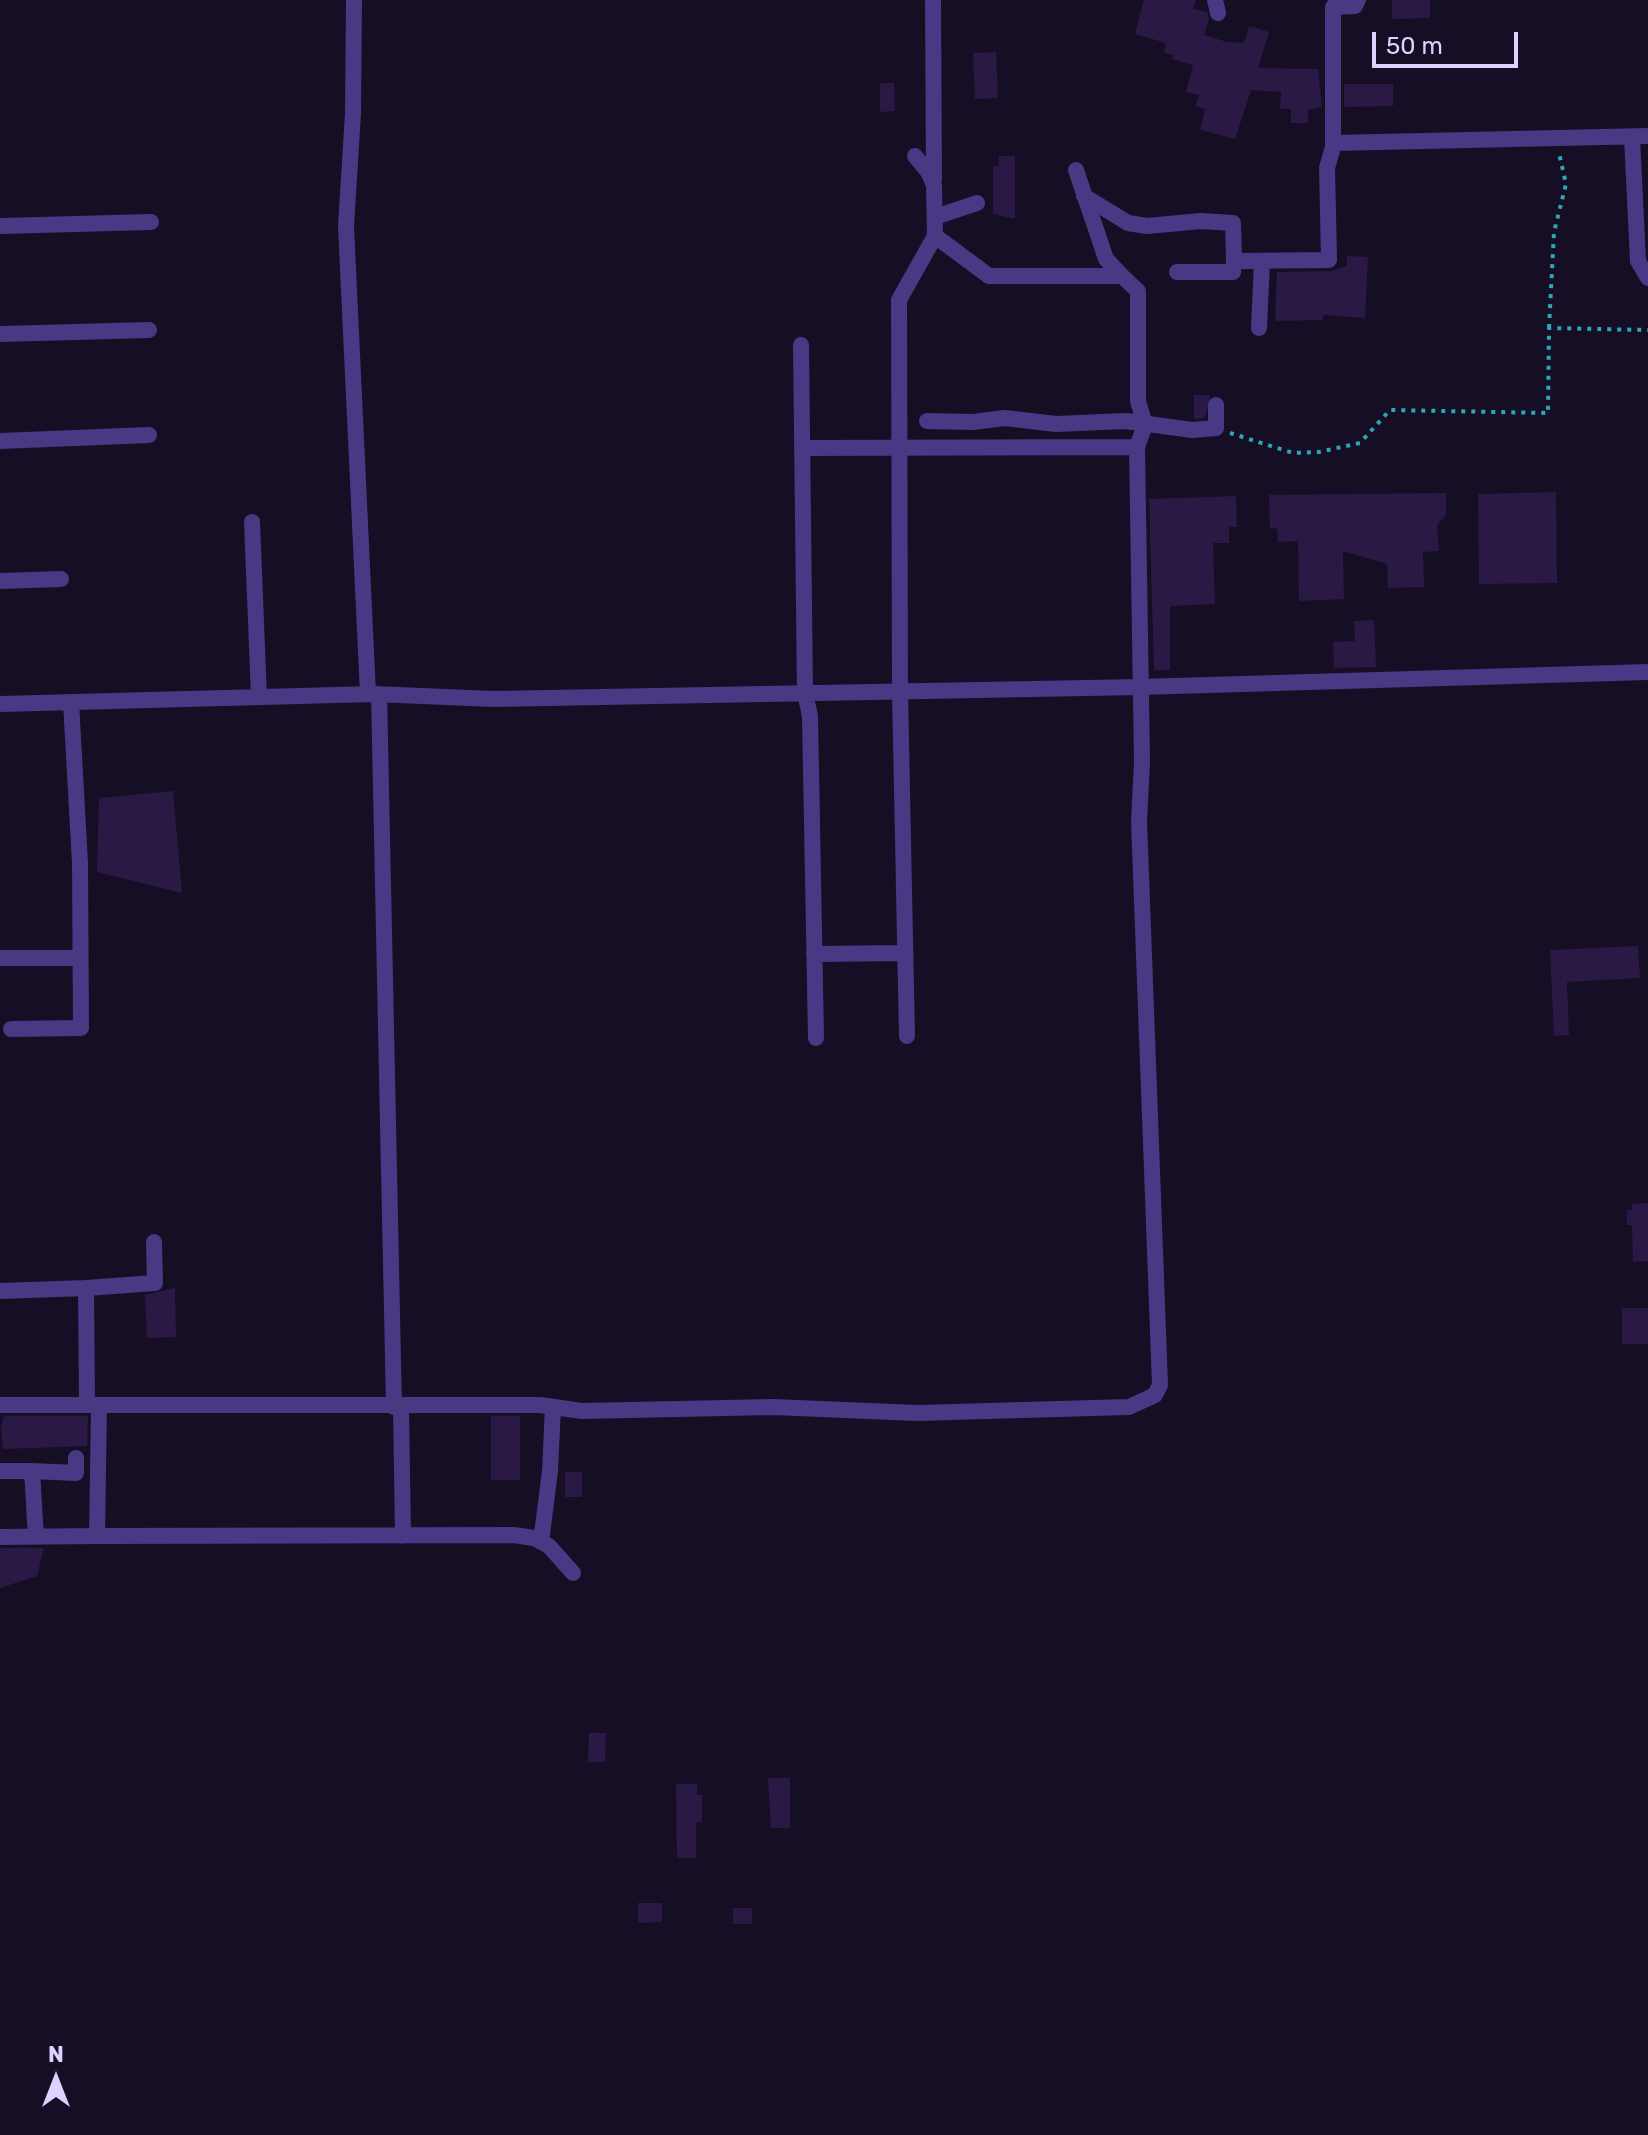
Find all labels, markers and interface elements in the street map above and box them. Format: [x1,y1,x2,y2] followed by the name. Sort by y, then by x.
[1376,16,1522,66] scale bar
[1386,32,1443,60] text: 50 m
[16,2039,96,2119] north arrow
[48,2041,64,2068] text: N

